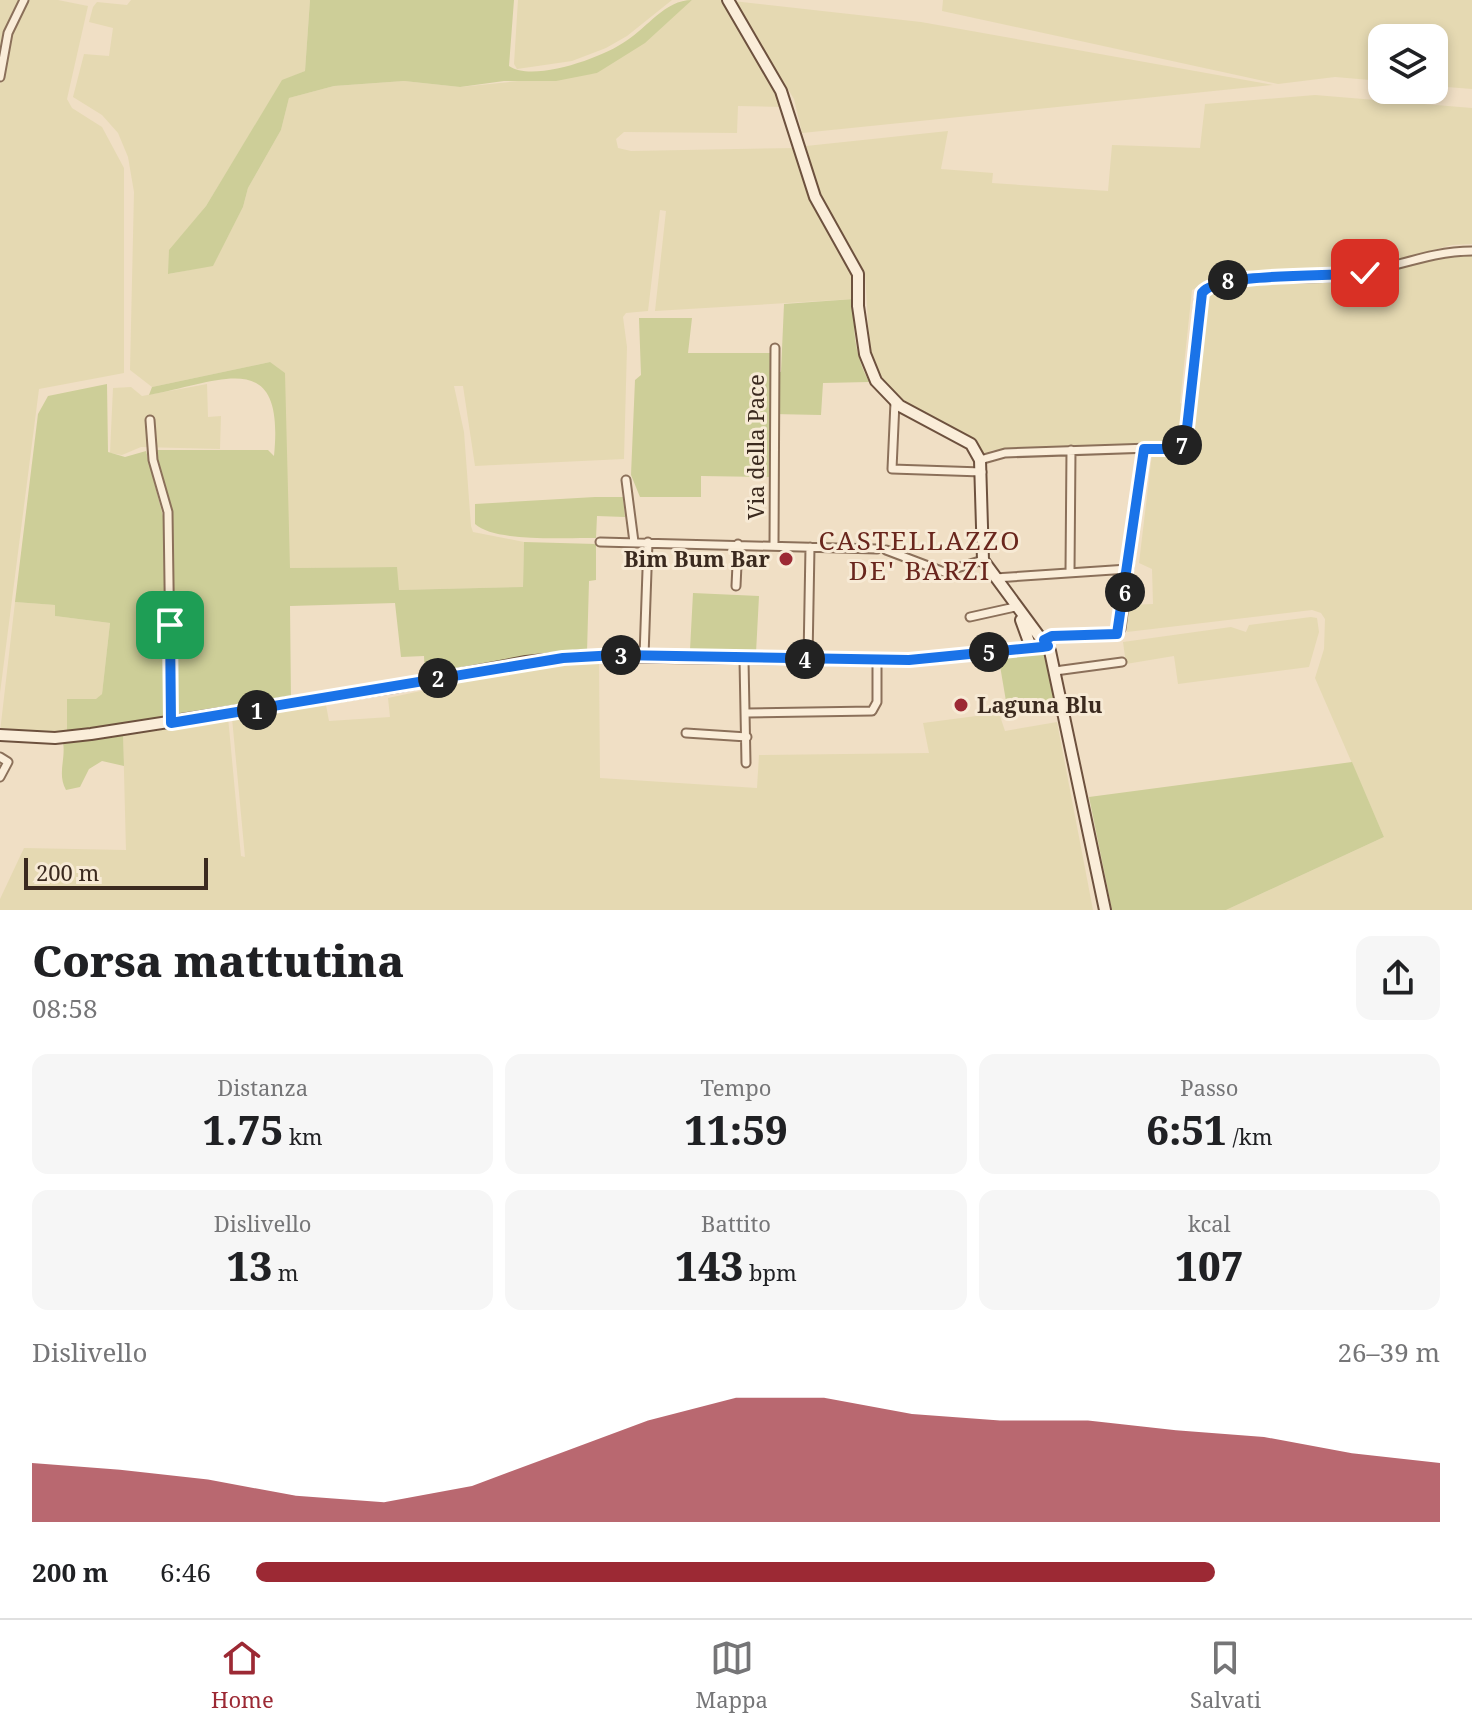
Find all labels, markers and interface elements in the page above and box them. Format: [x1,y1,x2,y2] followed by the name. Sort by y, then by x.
[1368,24,1448,104] map controls
[1368,24,1448,104] button: layers
[1331,239,1399,307] pin
[1343,251,1387,295] icon: check
[1208,260,1248,300] pin: 8
[1222,265,1234,295] text: 8
[740,374,770,520] street label: Via della Pace
[1162,425,1202,465] pin: 7
[1176,430,1188,460] text: 7
[819,522,1021,588] district label: CASTELLAZZO DE' BARZI
[624,543,770,573] place label: Bim Bum Bar
[777,550,795,568] marker: Bim Bum Bar
[1105,572,1145,612] pin: 6
[1119,577,1131,607] text: 6
[136,591,204,659] pin
[148,603,192,647] icon: arrive
[969,632,1009,672] pin: 5
[601,635,641,675] pin: 3
[983,637,995,667] text: 5
[785,639,825,679] pin: 4
[615,640,627,670] text: 3
[799,644,811,674] text: 4
[418,658,458,698] pin: 2
[432,663,444,693] text: 2
[977,689,1103,719] place label: Laguna Blu
[237,690,277,730] pin: 1
[251,695,263,725] text: 1
[952,696,970,714] marker: Laguna Blu
[24,854,208,890] scale bar
[36,857,99,887] text: 200 m
[32,930,404,990] text: Corsa mattutina
[1356,936,1440,1020] button: share
[32,990,98,1026] text: 08:58
[217,1072,308,1102] text: Distanza
[700,1072,772,1102] text: Tempo
[1180,1072,1238,1102] text: Passo
[203,1102,283,1157] text: 1.75
[684,1102,788,1157] text: 11:59
[1146,1102,1227,1157] text: 6:51
[283,1121,323,1151] text: km
[1227,1121,1272,1151] text: /km
[214,1208,312,1238] text: Dislivello
[701,1208,771,1238] text: Battito
[1188,1208,1231,1238] text: kcal
[227,1238,272,1293] text: 13
[675,1238,743,1293] text: 143
[1175,1238,1243,1293] text: 107
[272,1257,299,1287] text: m
[743,1257,797,1287] text: bpm
[32,1334,147,1370] text: Dislivello
[1338,1334,1440,1370] text: 26–39 m
[32,1554,108,1590] text: 200 m
[160,1554,211,1590] text: 6:46
[211,1636,274,1714] tab: Home
[696,1636,768,1714] tab: Mappa
[1190,1636,1261,1714] tab: Salvati

